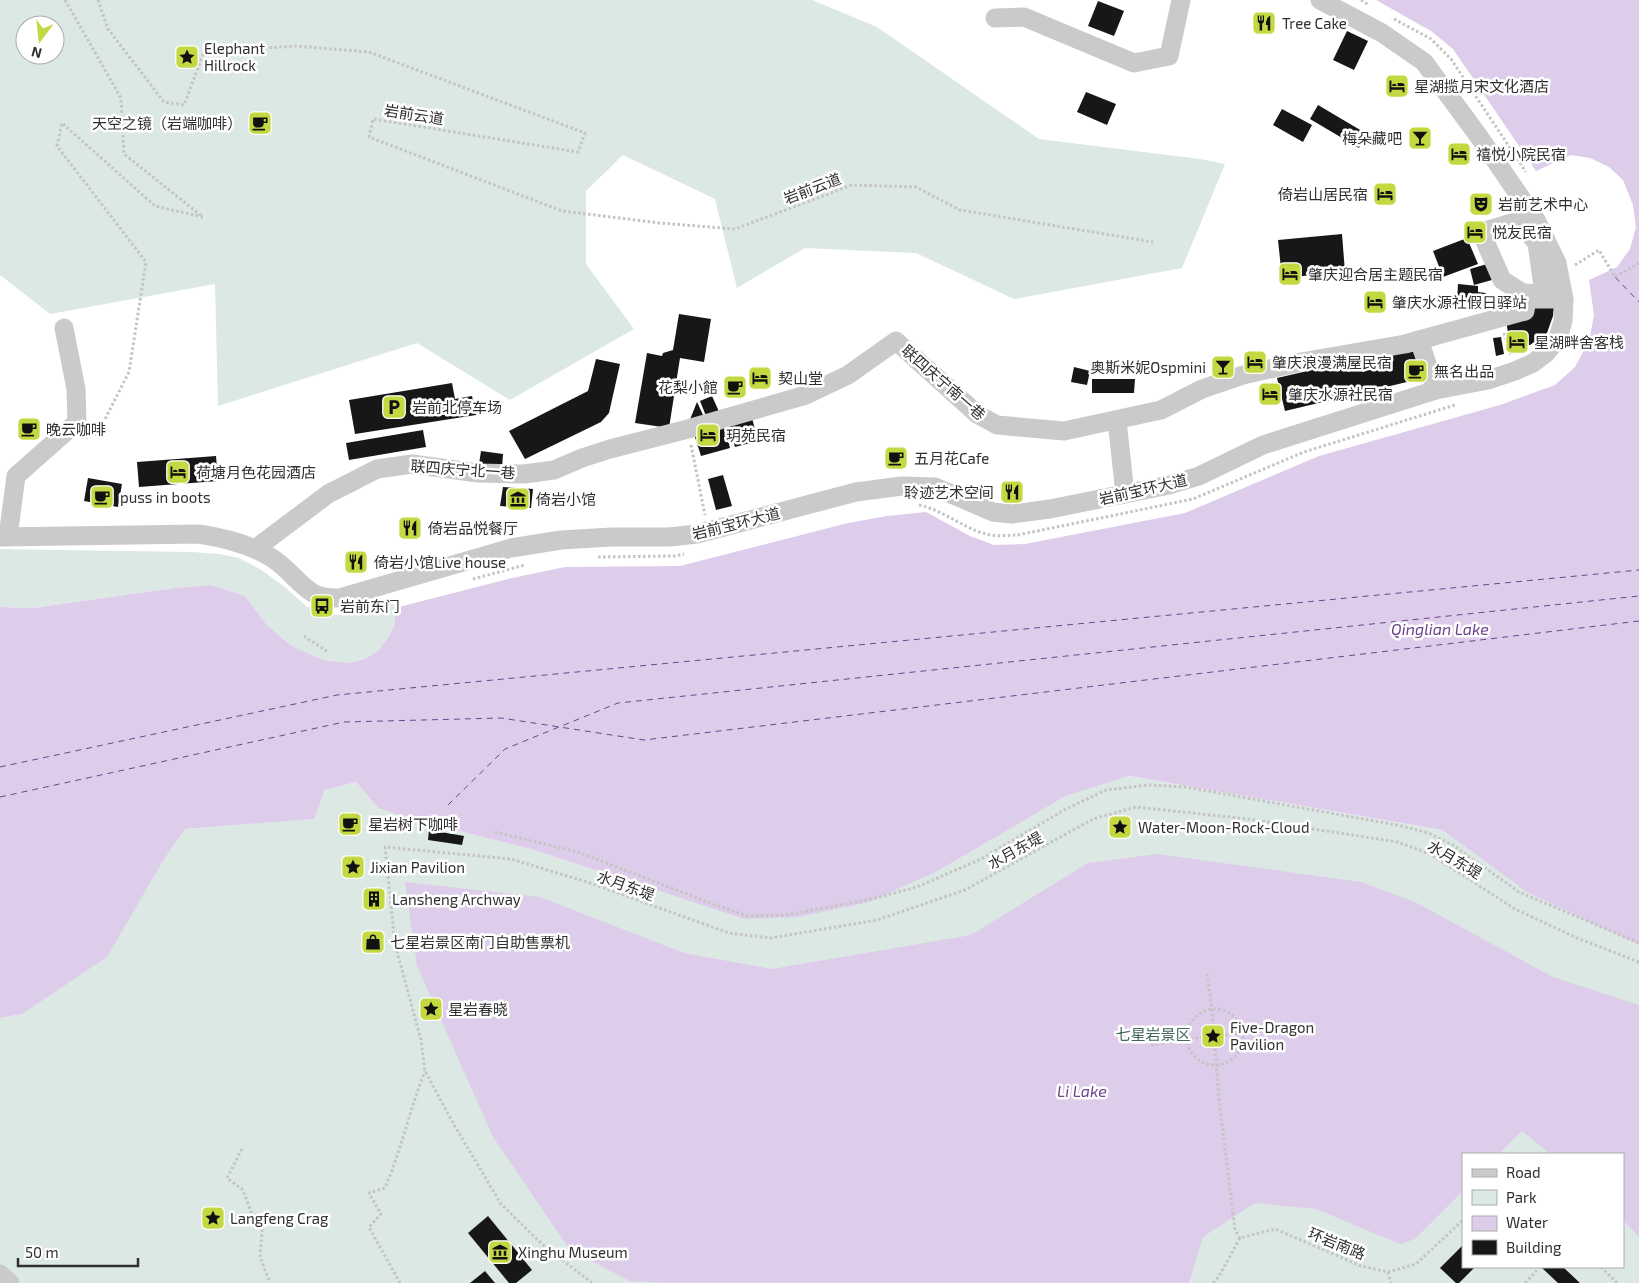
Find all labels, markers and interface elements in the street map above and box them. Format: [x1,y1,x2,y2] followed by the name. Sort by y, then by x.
[1251,10,1277,36] restaurant icon: Tree Cake
[1282,14,1347,32] place label: Tree Cake
[15,15,65,65] north arrow
[204,39,265,74] place label: Elephant Hillrock
[29,44,44,63] text: N
[174,44,200,70] place icon: Elephant Hillrock
[1384,73,1410,99] hotel icon: 星湖揽月宋文化酒店
[1414,77,1549,95] place label: 星湖揽月宋文化酒店
[383,100,445,128] street label: 岩前云道
[247,110,273,136] cafe icon: 天空之镜（岩端咖啡）
[92,114,242,132] place label: 天空之镜（岩端咖啡）
[1407,125,1433,151] bar icon: 梅朵藏吧
[1342,129,1402,147] place label: 梅朵藏吧
[1446,141,1472,167] hotel icon: 禧悦小院民宿
[1476,145,1566,163] place label: 禧悦小院民宿
[781,169,843,207] street label: 岩前云道
[1372,181,1398,207] hotel icon: 倚岩山居民宿
[1278,185,1368,203] place label: 倚岩山居民宿
[1468,191,1494,217] theatre icon: 岩前艺术中心
[1498,195,1588,213] place label: 岩前艺术中心
[1462,219,1488,245] hotel icon: 悦友民宿
[1492,223,1552,241] place label: 悦友民宿
[1277,261,1303,287] hotel icon: 肇庆迎合居主题民宿
[1308,265,1443,283] place label: 肇庆迎合居主题民宿
[1362,289,1388,315] hotel icon: 肇庆水源社假日驿站
[1392,293,1527,311] place label: 肇庆水源社假日驿站
[1504,329,1530,355] hotel icon: 星湖畔舍客栈
[1534,333,1624,351] place label: 星湖畔舍客栈
[898,341,990,423] street label: 联四庆宁南一巷
[1242,349,1268,375] hotel icon: 肇庆浪漫满屋民宿
[1272,353,1392,371] place label: 肇庆浪漫满屋民宿
[1210,354,1236,380] bar icon: 奥斯米妮Ospmini
[1090,358,1206,376] place label: 奥斯米妮Ospmini
[1403,358,1429,384] cafe icon: 無名出品
[1434,362,1494,380] place label: 無名出品
[747,365,773,391] hotel icon: 契山堂
[778,369,823,387] place label: 契山堂
[722,374,748,400] cafe icon: 花梨小館
[658,378,718,396] place label: 花梨小館
[1257,381,1283,407] hotel icon: 肇庆水源社民宿
[1288,385,1393,403] place label: 肇庆水源社民宿
[381,394,407,420] parking icon: 岩前北停车场
[412,398,502,416] place label: 岩前北停车场
[16,416,42,442] cafe icon: 晚云咖啡
[46,420,106,438] place label: 晚云咖啡
[695,422,721,448] hotel icon: 玥苑民宿
[726,426,786,444] place label: 玥苑民宿
[883,445,909,471] cafe icon: 五月花Cafe
[914,449,989,467] place label: 五月花Cafe
[410,456,516,482] street label: 联四庆宁北一巷
[165,459,191,485] hotel icon: 荷塘月色花园酒店
[196,463,316,481] place label: 荷塘月色花园酒店
[1097,470,1189,508] street label: 岩前宝环大道
[999,479,1025,505] restaurant icon: 聆迹艺术空间
[904,483,994,501] place label: 聆迹艺术空间
[89,484,115,510] cafe icon: puss in boots
[505,486,531,512] museum icon: 倚岩小馆
[120,488,211,506] place label: puss in boots
[536,490,596,508] place label: 倚岩小馆
[690,503,782,543] street label: 岩前宝环大道
[397,515,423,541] restaurant icon: 倚岩品悦餐厅
[428,519,518,537] place label: 倚岩品悦餐厅
[343,549,369,575] restaurant icon: 倚岩小馆Live house
[374,553,506,571] place label: 倚岩小馆Live house
[309,593,335,619] bus stop icon: 岩前东门
[340,597,400,615] place label: 岩前东门
[1391,619,1489,639] water label: Qinglian Lake
[337,811,363,837] cafe icon: 星岩树下咖啡
[1107,814,1133,840] place icon: Water-Moon-Rock-Cloud
[368,815,458,833] place label: 星岩树下咖啡
[1138,818,1309,836] place label: Water-Moon-Rock-Cloud
[984,828,1046,872] street label: 水月东堤
[1425,836,1485,882] street label: 水月东堤
[340,854,366,880] place icon: Jixian Pavilion
[370,858,465,876] place label: Jixian Pavilion
[595,866,657,904] street label: 水月东堤
[361,886,387,912] building icon: Lansheng Archway
[392,890,521,908] place label: Lansheng Archway
[360,929,386,955] shop icon: 七星岩景区南门自助售票机
[390,933,570,951] place label: 七星岩景区南门自助售票机
[418,996,444,1022] place icon: 星岩春晓
[448,1000,508,1018] place label: 星岩春晓
[1230,1018,1314,1053] place label: Five-Dragon Pavilion
[1200,1023,1226,1049] place icon: Five-Dragon Pavilion
[1115,1025,1191,1043] park label: 七星岩景区
[1057,1081,1107,1100] water label: Li Lake
[1462,1153,1624,1268] legend
[1506,1163,1541,1181] text: Road
[1506,1188,1537,1206] text: Park
[200,1205,226,1231] place icon: Langfeng Crag
[230,1209,329,1227] place label: Langfeng Crag
[1506,1213,1548,1231] text: Water
[1306,1223,1368,1263] street label: 环岩南路
[18,1236,138,1268] scale bar
[1506,1238,1562,1256] text: Building
[487,1239,513,1265] museum icon: Xinghu Museum
[25,1243,59,1261] text: 50 m
[518,1243,628,1261] place label: Xinghu Museum

